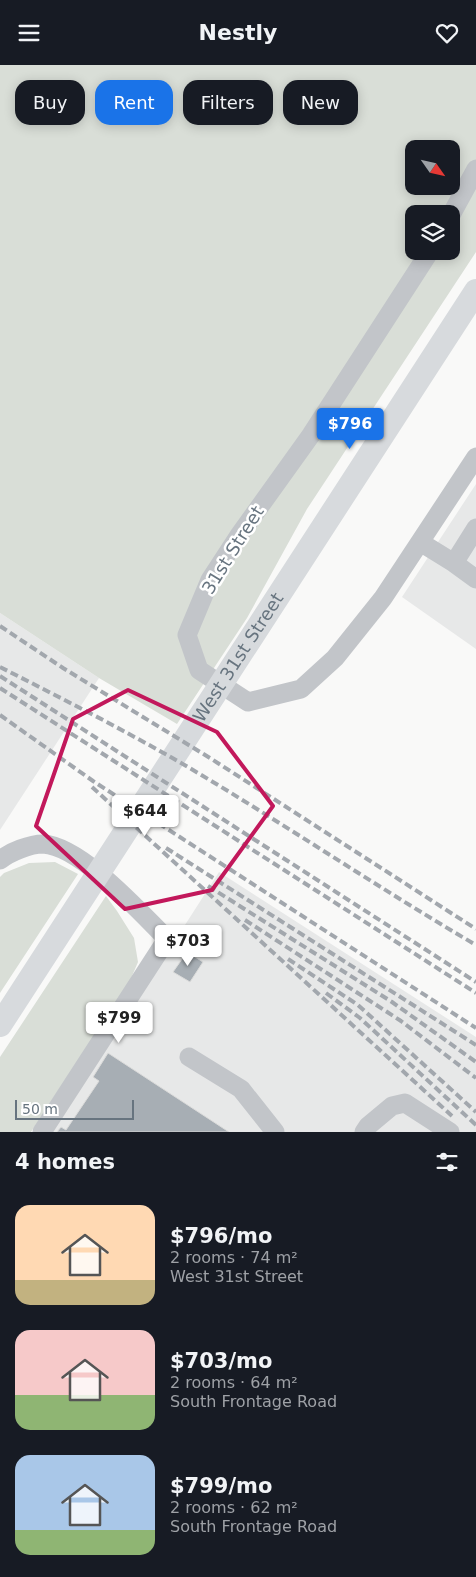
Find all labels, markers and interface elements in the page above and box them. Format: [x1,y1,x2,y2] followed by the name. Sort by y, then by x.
[15,19,43,47] icon: menu
[433,19,461,47] icon: heart
[199,20,277,45] text: Nestly
[15,80,85,125] chip: Buy
[95,80,173,125] chip: Rent
[183,80,273,125] chip: Filters
[283,80,358,125] chip: New
[405,140,460,195] north arrow
[405,140,460,260] map controls
[405,205,460,260] button: layers
[320,407,380,450] pin: $796
[328,414,372,433] text: $796
[197,502,268,598] street label: 31st Street
[188,589,287,726] street label: West 31st Street
[115,795,175,837] pin: $644
[123,801,167,820] text: $644
[158,925,218,967] pin: $703
[166,931,210,950] text: $703
[89,1001,149,1044] pin: $799
[97,1008,141,1027] text: $799
[15,1097,134,1120] scale bar
[22,1101,58,1117] text: 50 m
[433,1148,461,1176] icon: filters
[15,1150,115,1174] text: 4 homes
[170,1224,272,1248] text: $796/mo
[55,1225,115,1285] icon: home
[170,1248,298,1267] text: 2 rooms · 74 m²
[170,1267,303,1286] text: West 31st Street
[170,1349,272,1373] text: $703/mo
[55,1350,115,1410] icon: home
[170,1373,298,1392] text: 2 rooms · 64 m²
[170,1392,337,1411] text: South Frontage Road
[170,1474,272,1498] text: $799/mo
[55,1475,115,1535] icon: home
[170,1498,298,1517] text: 2 rooms · 62 m²
[170,1517,337,1536] text: South Frontage Road

